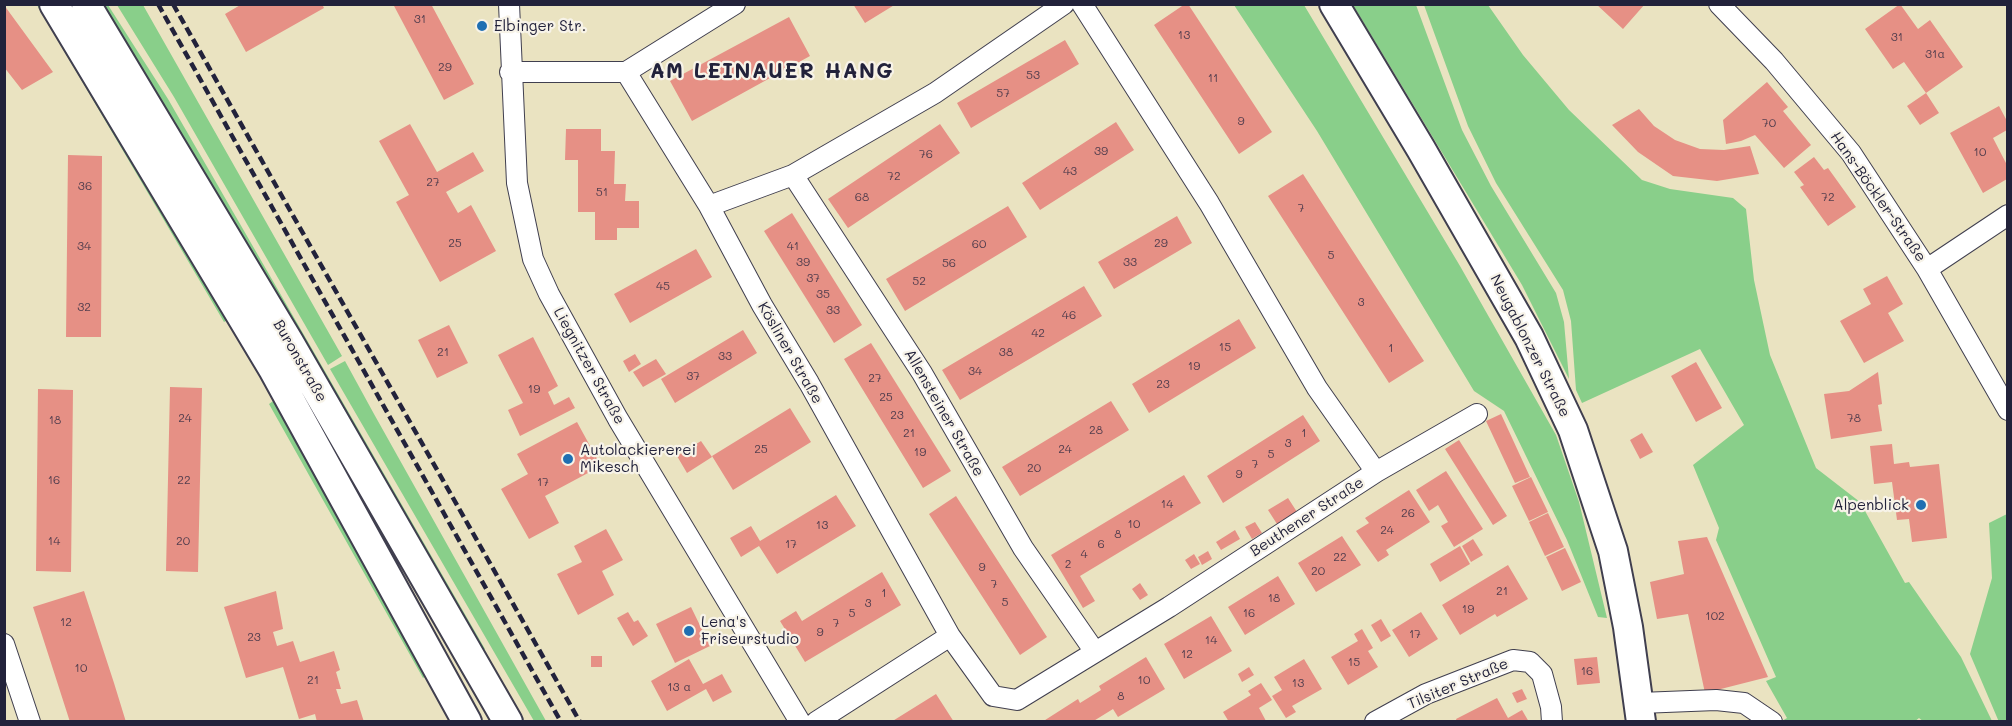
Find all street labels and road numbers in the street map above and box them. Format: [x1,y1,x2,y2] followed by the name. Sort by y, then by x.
[1826,129,1930,265] street label: Hans-Böckler-Straße
[1486,272,1574,420] street label: Neugablonzer Straße
[754,299,826,407] street label: Kösliner Straße
[549,305,629,427] street label: Liegnitzer Straße
[269,317,331,405] street label: Buronstraße
[900,346,988,480] street label: Allensteiner Straße
[1247,474,1367,560] street label: Beuthener Straße
[1405,655,1511,713] street label: Tilsiter Straße

